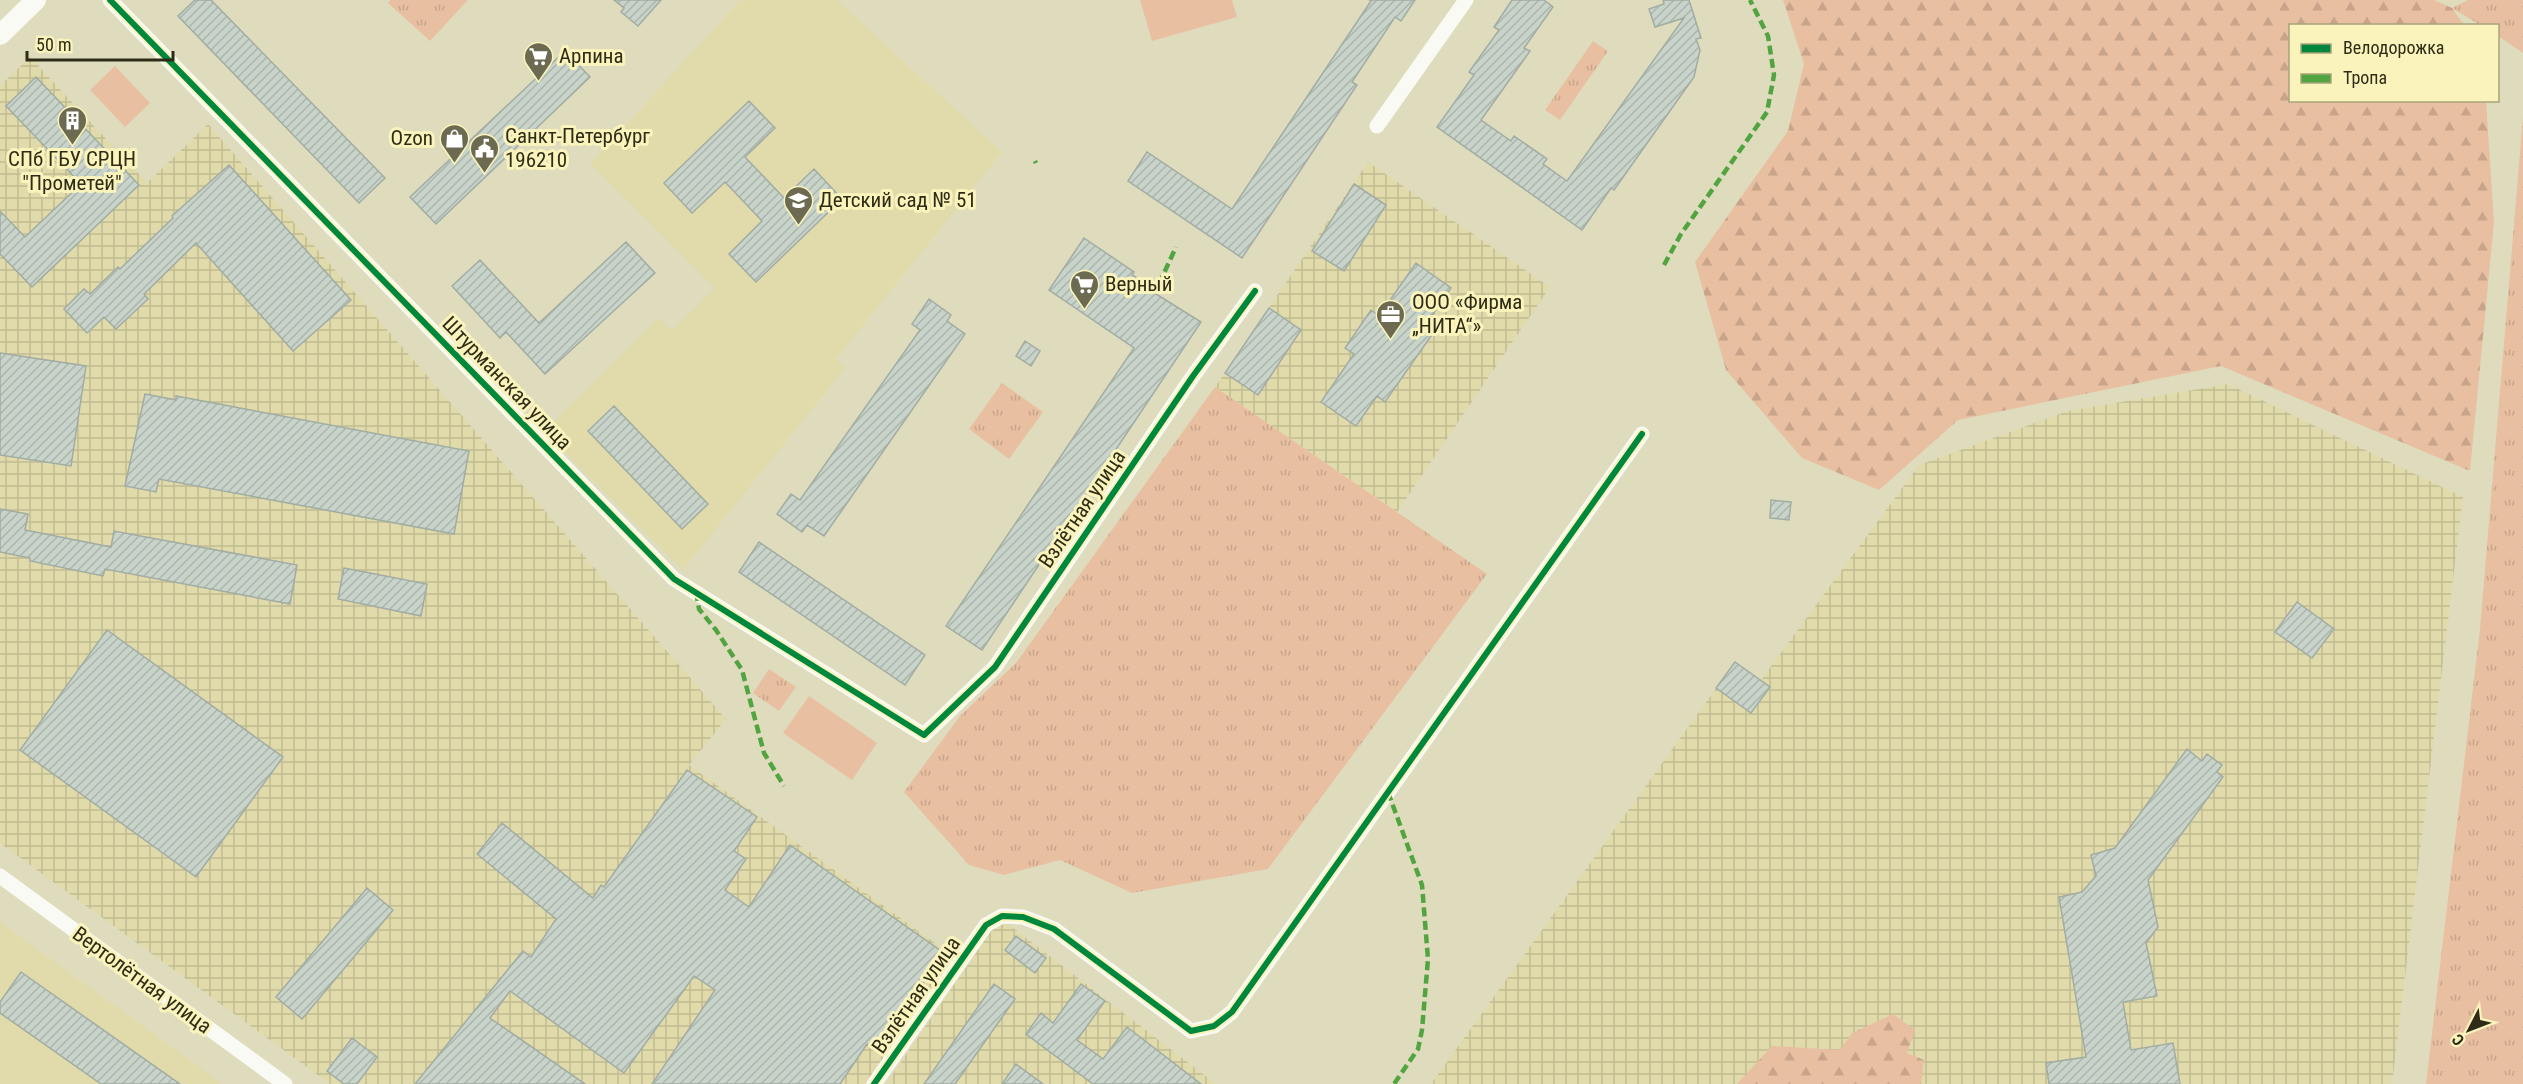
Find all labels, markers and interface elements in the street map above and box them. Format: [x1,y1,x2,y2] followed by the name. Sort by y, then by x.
[27,24,172,62] scale bar
[2289,24,2499,102] legend
[36,34,71,55] text: 50 m
[2343,37,2444,58] text: Велодорожка
[522,40,554,82] supermarket icon: Арпина
[559,44,624,68] place label: Арпина
[2343,67,2387,88] text: Тропа
[56,104,88,146] building icon: СПб ГБУ СРЦН "Прометей"
[438,122,470,164] shop icon: Ozon
[505,124,650,172] place label: Санкт-Петербург 196210
[391,126,433,150] place label: Ozon
[468,132,500,174] public building icon: Санкт-Петербург 196210
[8,147,136,195] place label: СПб ГБУ СРЦН "Прометей"
[782,184,814,226] school or university icon: Детский сад № 51
[819,188,977,212] place label: Детский сад № 51
[1068,268,1100,310] supermarket icon: Верный
[1105,272,1172,296] place label: Верный
[1412,290,1522,338] place label: ООО «Фирма „НИТА“»
[1375,298,1407,340] office icon: ООО «Фирма „НИТА“»
[438,312,576,454] street label: Штурманская улица
[1034,446,1130,572] street label: Взлётная улица
[68,922,216,1038] street label: Вертолётная улица
[867,932,965,1058] street label: Взлётная улица
[2439,1000,2499,1060] north arrow
[2448,1030,2468,1049] text: С

